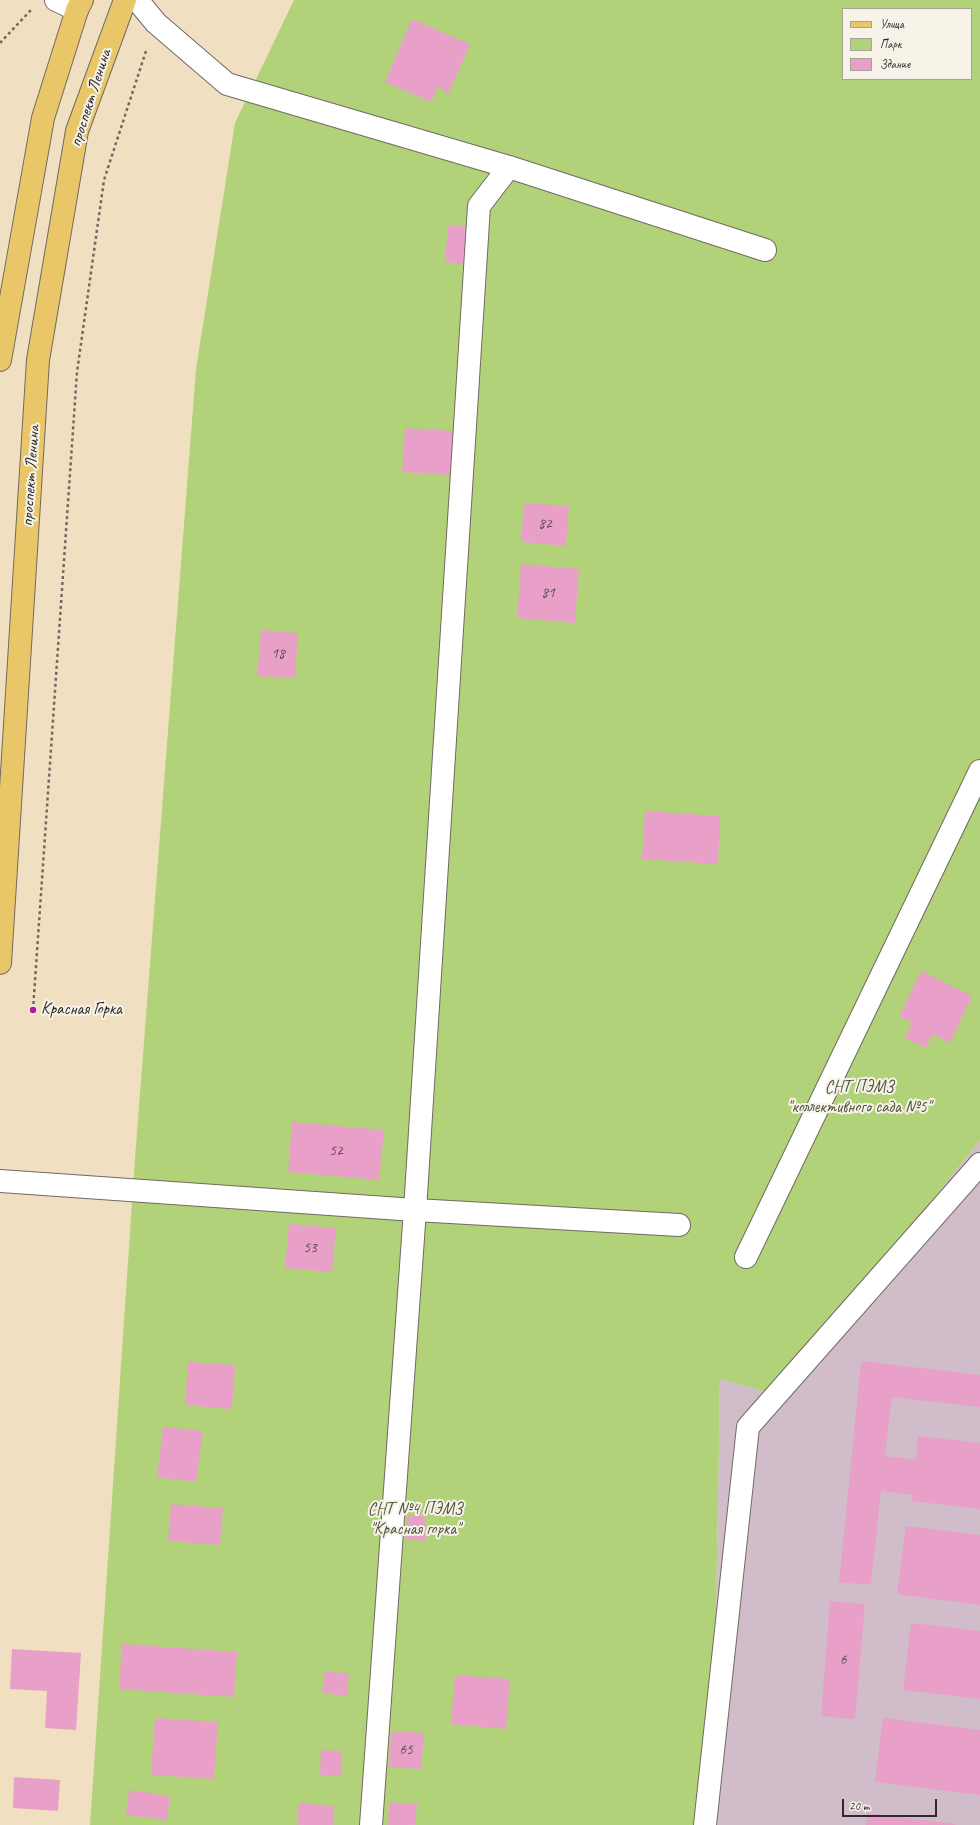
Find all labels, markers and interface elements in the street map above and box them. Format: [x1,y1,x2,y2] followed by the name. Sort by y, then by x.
[842,8,972,80] legend
[880,16,904,32] text: Улица
[880,36,901,52] text: Парк
[66,47,116,149] street label: проспект Ленина
[880,56,910,72] text: Здание
[17,425,45,527] street label: проспект Ленина
[538,515,552,533] house number: 82
[541,584,555,602] house number: 81
[271,645,285,663] house number: 18
[41,1000,122,1020] place label: Красная Горка
[28,1005,38,1015] marker: Красная Горка
[787,1078,931,1118] park label: СНТ ПЭМЗ "коллективного сада №5"
[329,1142,343,1160] house number: 52
[303,1239,317,1257] house number: 53
[368,1500,462,1540] park label: СНТ №4 ПЭМЗ "Красная горка"
[840,1651,846,1669] house number: 6
[399,1741,413,1759] house number: 65
[844,1791,939,1817] scale bar
[849,1798,869,1814] text: 20 m

